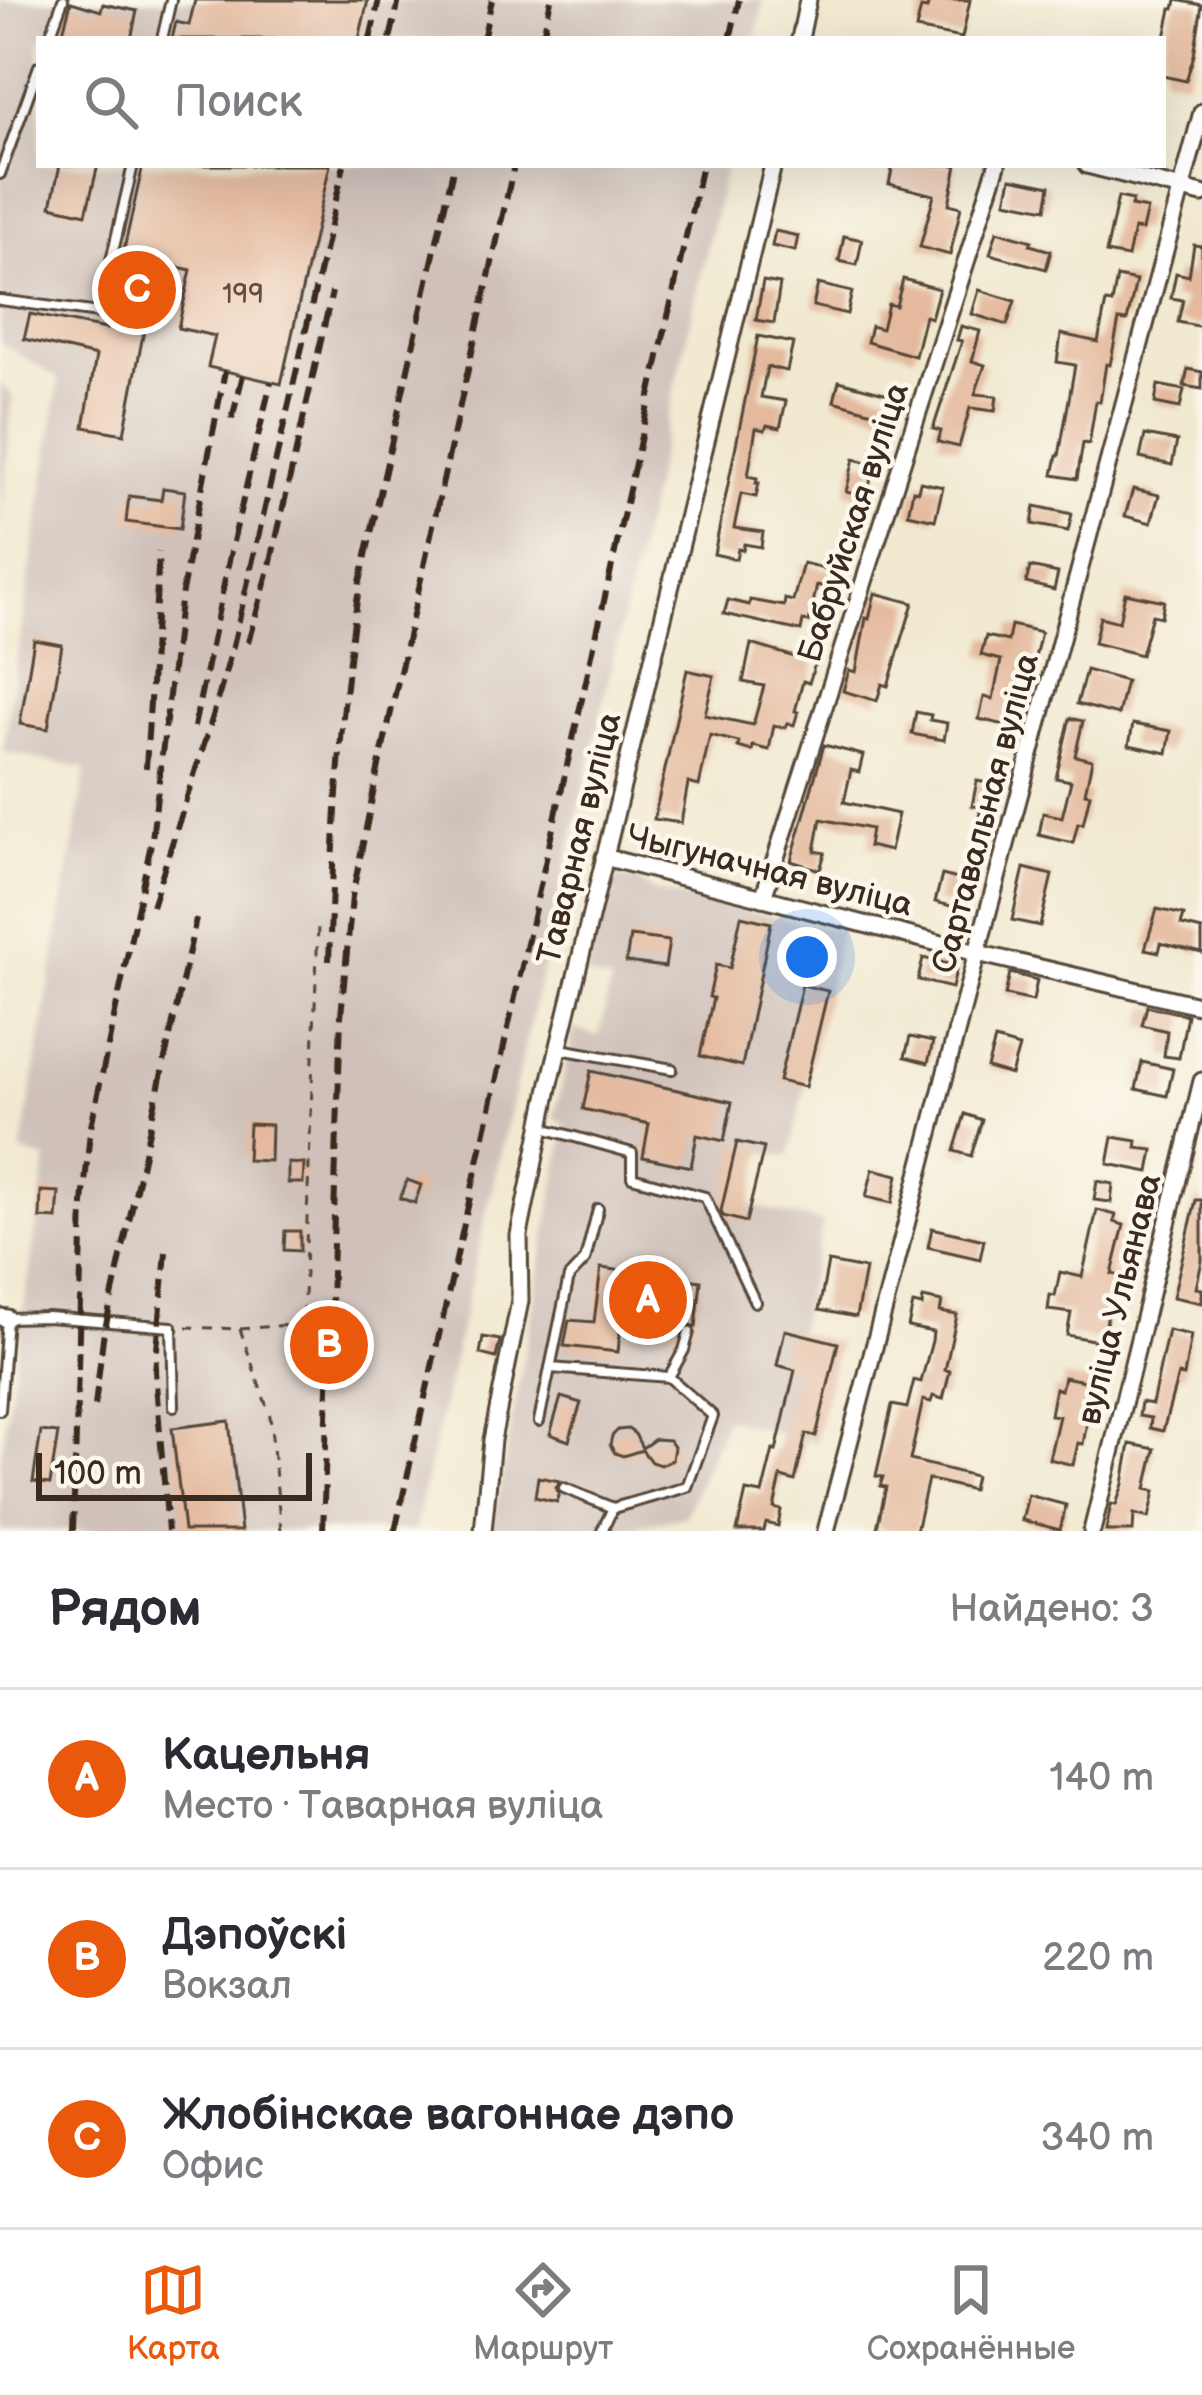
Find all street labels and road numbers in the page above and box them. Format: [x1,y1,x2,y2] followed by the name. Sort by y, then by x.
[790,378,918,667] street label: Бабруйская вуліца
[924,649,1048,978] street label: Сартавальная вуліца
[529,709,631,968] street label: Таварная вуліца
[623,816,916,926] street label: Чыгуначная вуліца
[1069,1170,1170,1429] street label: вуліца Ульянава

